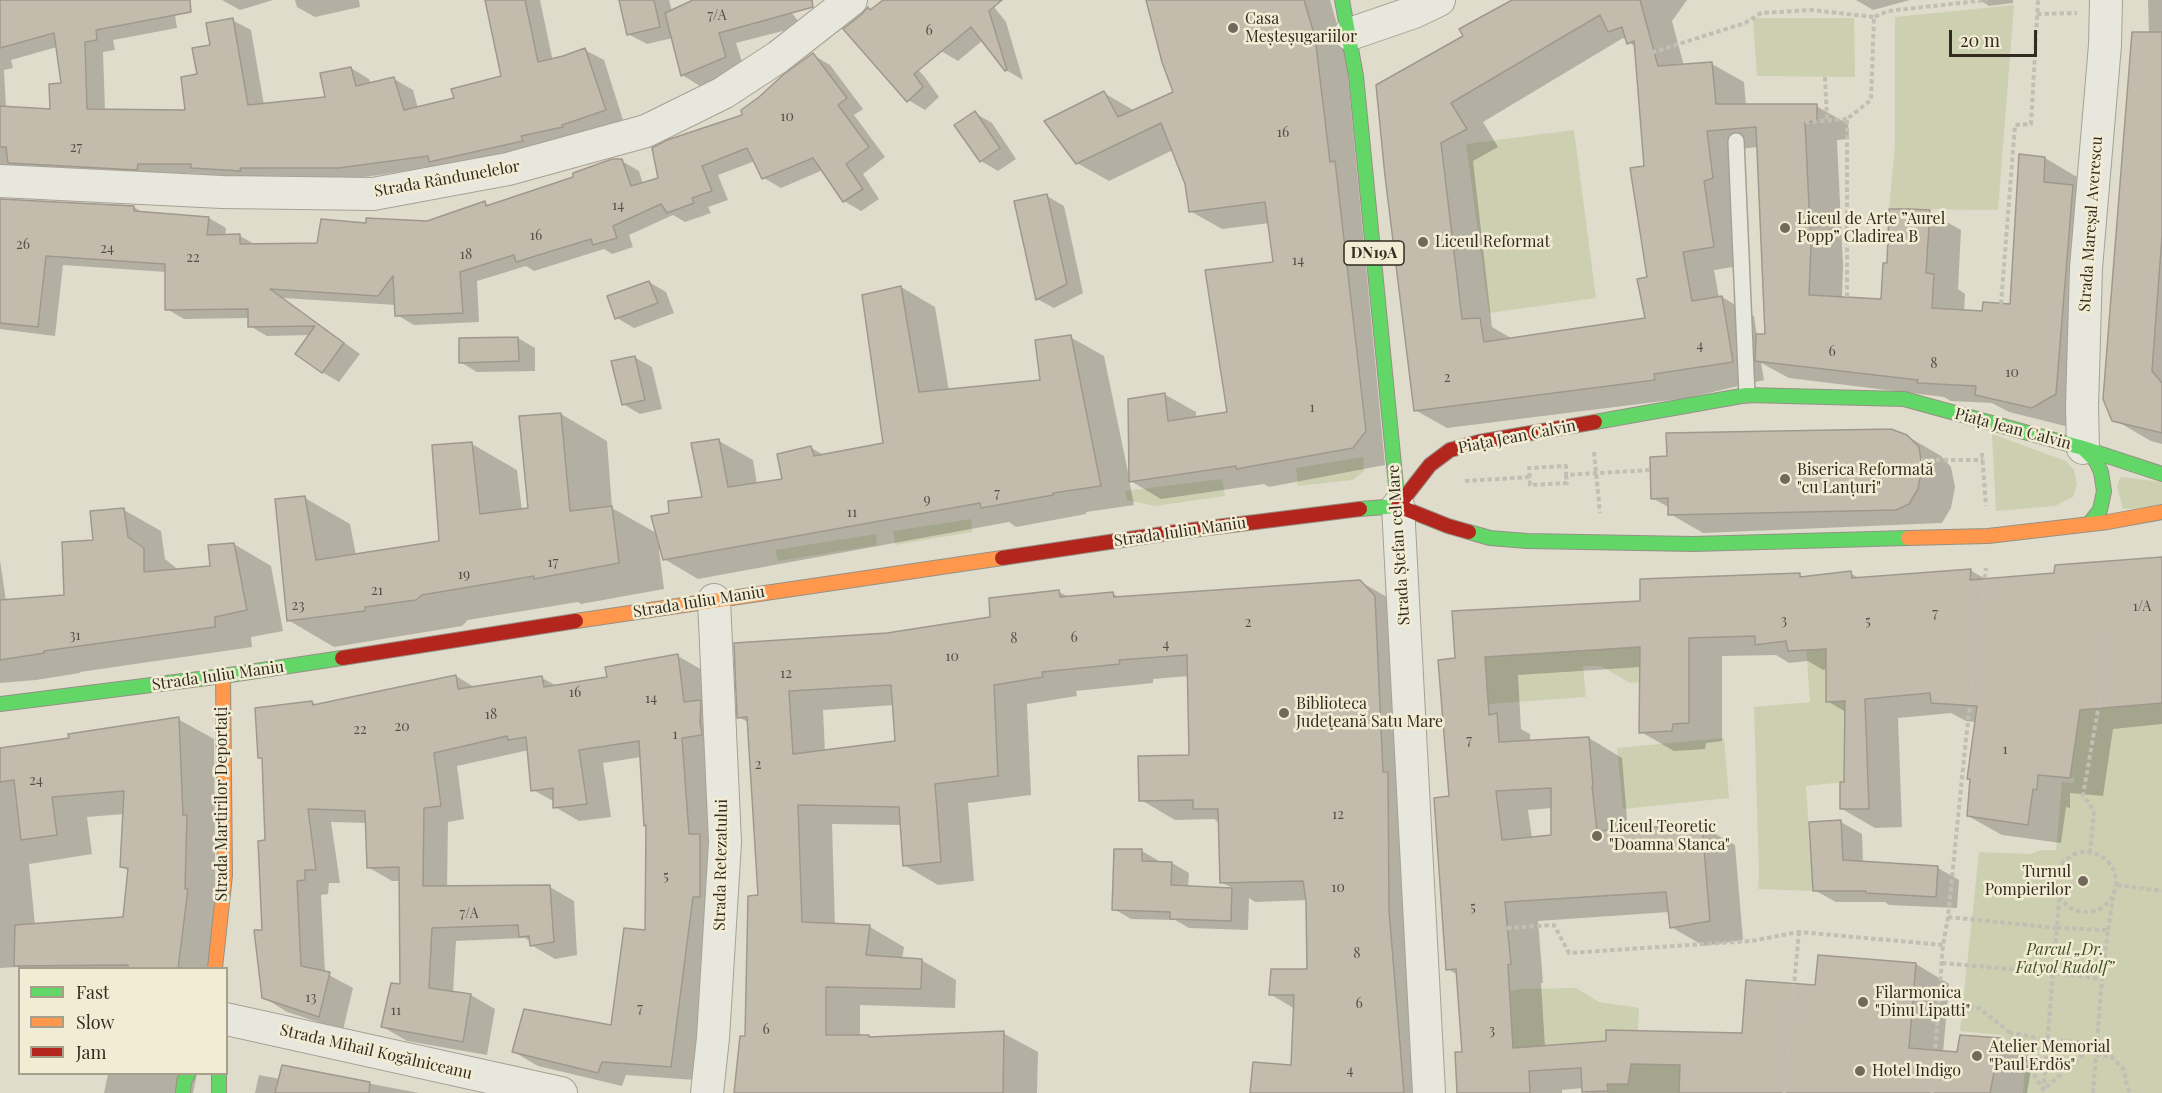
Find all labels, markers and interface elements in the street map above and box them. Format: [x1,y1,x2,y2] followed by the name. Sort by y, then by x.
[707,8,727,24] house number: 7/A
[1245,9,1357,47] place label: Casa Meșteșugariilor
[1952,18,2040,56] scale bar
[1226,21,1240,35] marker: Casa Meșteșugariilor
[925,23,933,39] house number: 6
[1960,28,2000,52] text: 20 m
[780,109,794,125] house number: 10
[1277,125,1289,141] house number: 16
[2075,136,2107,312] street label: Strada Mareșal Averescu
[70,140,82,156] house number: 27
[373,157,521,201] street label: Strada Rândunelelor
[612,198,624,214] house number: 14
[1797,209,1945,247] place label: Liceul de Arte ”Aurel Popp” Cladirea B
[1778,221,1792,235] marker: Liceul de Arte ”Aurel Popp” Cladirea B
[530,228,542,244] house number: 16
[1435,232,1550,252] place label: Liceul Reformat
[1416,235,1430,249] marker: Liceul Reformat
[16,237,30,253] house number: 26
[100,241,114,257] house number: 24
[1344,241,1404,265] road number: DN19A
[460,247,472,263] house number: 18
[186,250,200,266] house number: 22
[1292,253,1304,269] house number: 14
[1697,338,1703,354] house number: 4
[1828,344,1836,360] house number: 6
[1930,356,1938,372] house number: 8
[2005,365,2019,381] house number: 10
[1444,370,1450,386] house number: 2
[1309,400,1315,416] house number: 1
[1953,404,2073,454] street label: Piața Jean Calvin
[1456,416,1578,458] street label: Piața Jean Calvin
[1797,460,1934,498] place label: Biserica Reformată "cu Lanțuri"
[1384,464,1414,626] street label: Strada Ștefan cel Mare
[1778,472,1792,486] marker: Biserica Reformată "cu Lanțuri"
[994,486,1000,502] house number: 7
[923,492,931,508] house number: 9
[847,505,857,521] house number: 11
[1113,513,1247,551] street label: Strada Iuliu Maniu
[548,555,558,571] house number: 17
[458,567,470,583] house number: 19
[632,582,766,622] street label: Strada Iuliu Maniu
[371,583,383,599] house number: 21
[291,598,305,614] house number: 23
[2133,599,2151,615] house number: 1/A
[1932,606,1938,622] house number: 7
[1781,613,1787,629] house number: 3
[1865,614,1871,630] house number: 5
[1245,615,1251,631] house number: 2
[69,628,81,644] house number: 31
[1070,630,1078,646] house number: 6
[1010,631,1018,647] house number: 8
[1163,637,1169,653] house number: 4
[945,649,959,665] house number: 10
[151,657,285,695] street label: Strada Iuliu Maniu
[780,666,792,682] house number: 12
[569,685,581,701] house number: 16
[645,691,657,707] house number: 14
[1296,694,1443,732] place label: Biblioteca Judeţeană Satu Mare
[1277,706,1291,720] marker: Biblioteca Judeţeană Satu Mare
[212,707,232,901] street label: Strada Martirilor Deportați
[485,707,497,723] house number: 18
[394,719,410,735] house number: 20
[353,722,367,738] house number: 22
[672,727,678,743] house number: 1
[1466,733,1472,749] house number: 7
[2002,742,2008,758] house number: 1
[755,757,761,773] house number: 2
[29,773,43,789] house number: 24
[710,799,732,931] street label: Strada Retezatului
[1332,807,1344,823] house number: 12
[1609,817,1730,855] place label: Liceul Teoretic "Doamna Stanca"
[1590,829,1604,843] marker: Liceul Teoretic "Doamna Stanca"
[1985,862,2071,900] place label: Turnul Pompierilor
[663,869,669,885] house number: 5
[2076,874,2090,888] marker: Turnul Pompierilor
[1331,880,1345,896] house number: 10
[1470,900,1476,916] house number: 5
[459,906,479,922] house number: 7/A
[2016,940,2114,978] park label: Parcul „Dr. Fatyol Rudolf”
[1353,946,1361,962] house number: 8
[18,967,228,1075] legend
[76,980,109,1004] text: Fast
[1875,983,1970,1021] place label: Filarmonica "Dinu Lipatti"
[305,990,317,1006] house number: 13
[1856,995,1870,1009] marker: Filarmonica "Dinu Lipatti"
[1355,996,1363,1012] house number: 6
[637,1001,643,1017] house number: 7
[391,1003,401,1019] house number: 11
[76,1010,114,1034] text: Slow
[278,1021,474,1083] street label: Strada Mihail Kogălniceanu
[762,1022,770,1038] house number: 6
[1489,1023,1495,1039] house number: 3
[1989,1037,2110,1075] place label: Atelier Memorial "Paul Erdös"
[76,1040,106,1064] text: Jam
[1970,1049,1984,1063] marker: Atelier Memorial "Paul Erdös"
[1872,1061,1961,1081] place label: Hotel Indigo
[1347,1063,1353,1079] house number: 4
[1853,1064,1867,1078] marker: Hotel Indigo

